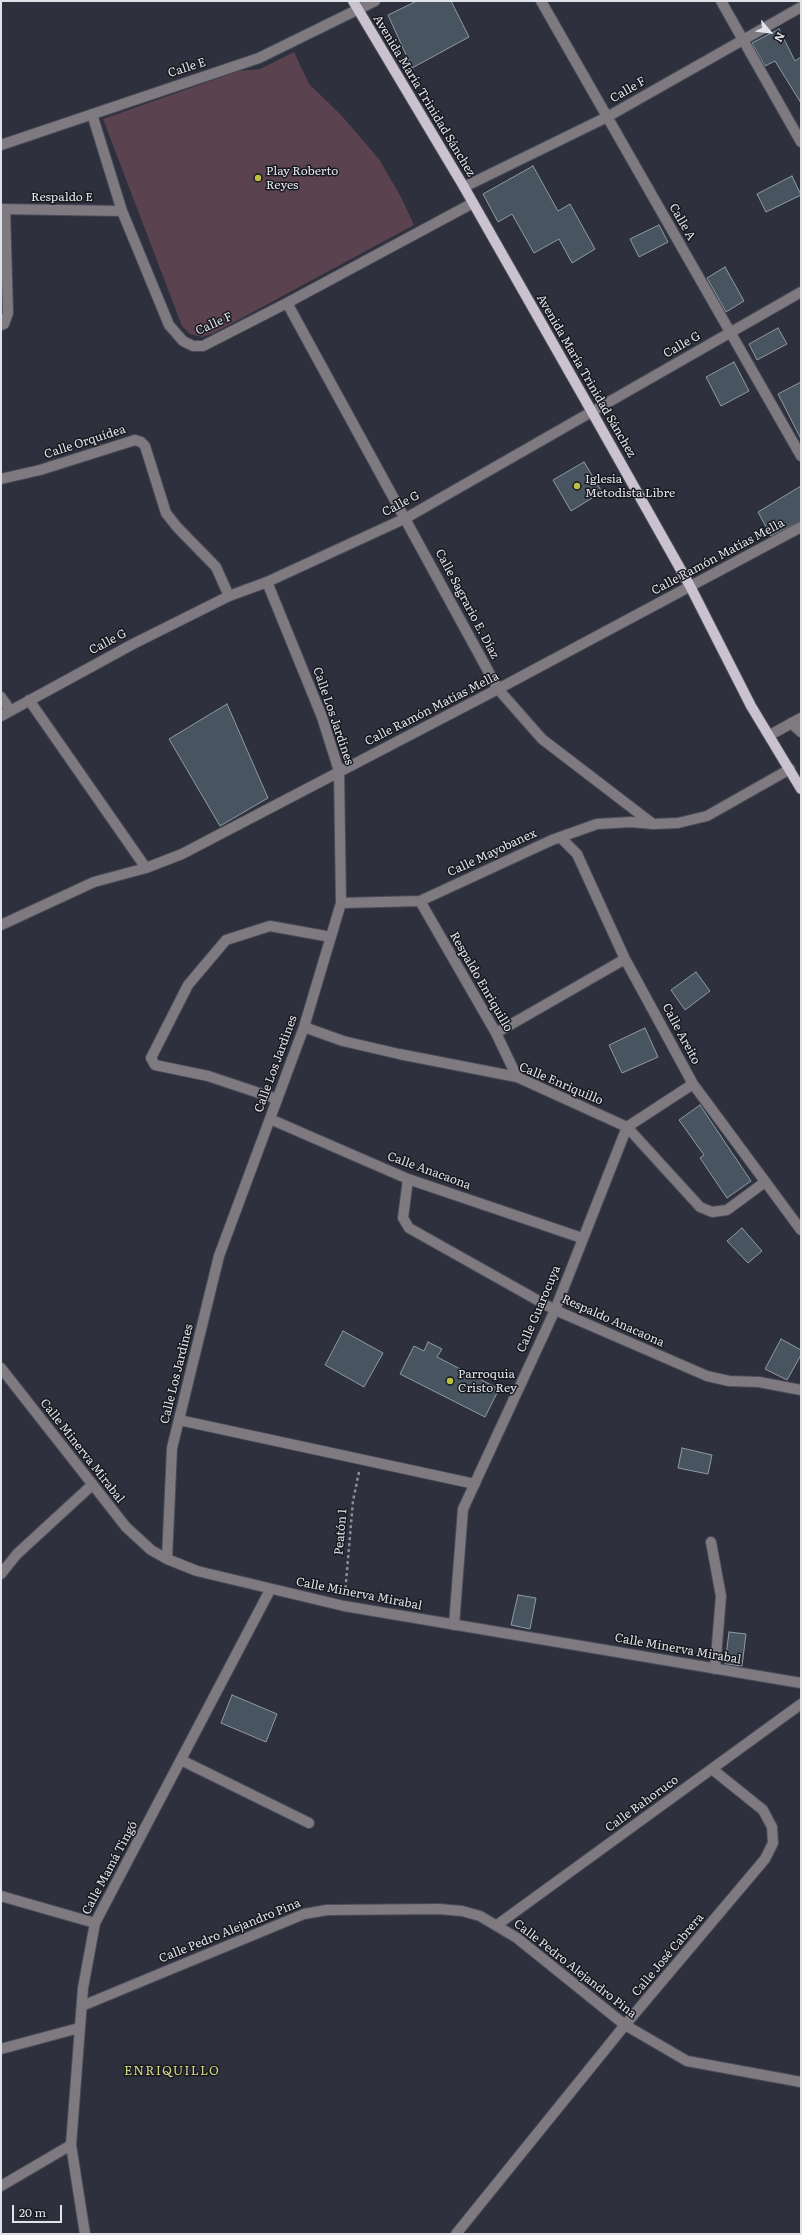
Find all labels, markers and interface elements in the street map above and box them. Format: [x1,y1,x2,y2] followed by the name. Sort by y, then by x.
[370,12,478,180] street label: Avenida María Trinidad Sánchez
[750,12,790,52] north arrow
[771,30,790,45] text: N
[166,55,208,81] street label: Calle E
[608,74,648,106] street label: Calle F
[266,164,338,192] place label: Play Roberto Reyes
[253,173,263,183] marker: Play Roberto Reyes
[31,190,93,204] street label: Respaldo E
[666,201,698,243] street label: Calle A
[533,292,639,460] street label: Avenida María Trinidad Sánchez
[193,310,235,338] street label: Calle F
[661,329,703,361] street label: Calle G
[43,422,127,462] street label: Calle Orquídea
[585,472,675,500] place label: Iglesia Metodista Libre
[572,481,582,491] marker: Iglesia Metodista Libre
[380,488,422,520] street label: Calle G
[649,516,787,598] street label: Calle Ramón Matías Mella
[432,547,502,661] street label: Calle Sagrario E. Díaz
[87,626,129,658] street label: Calle G
[310,665,356,767] street label: Calle Los Jardines
[363,669,501,749] street label: Calle Ramón Matías Mella
[445,826,539,880] street label: Calle Mayobanex
[447,929,515,1035] street label: Respaldo Enriquillo
[659,1001,703,1067] street label: Calle Areito
[252,1013,300,1115] street label: Calle Los Jardines
[517,1060,605,1108] street label: Calle Enriquillo
[385,1149,473,1193] street label: Calle Anacaona
[514,1263,564,1355] street label: Calle Guarocuya
[559,1292,667,1350] street label: Respaldo Anacaona
[158,1323,196,1425] street label: Calle Los Jardines
[458,1367,517,1395] place label: Parroquia Cristo Rey
[445,1376,455,1386] marker: Parroquia Cristo Rey
[37,1396,127,1506] street label: Calle Minerva Mirabal
[332,1508,350,1556] street label: Peatón 1
[295,1575,423,1613] street label: Calle Minerva Mirabal
[614,1631,742,1667] street label: Calle Minerva Mirabal
[603,1773,681,1835] street label: Calle Bahoruco
[79,1819,141,1917] street label: Calle Mamá Tingó
[157,1896,303,1966] street label: Calle Pedro Alejandro Pina
[629,1911,707,1999] street label: Calle José Cabrera
[511,1917,639,2021] street label: Calle Pedro Alejandro Pina
[124,2063,220,2079] district label: ENRIQUILLO
[14,2197,64,2223] scale bar
[19,2203,46,2221] text: 20 m

